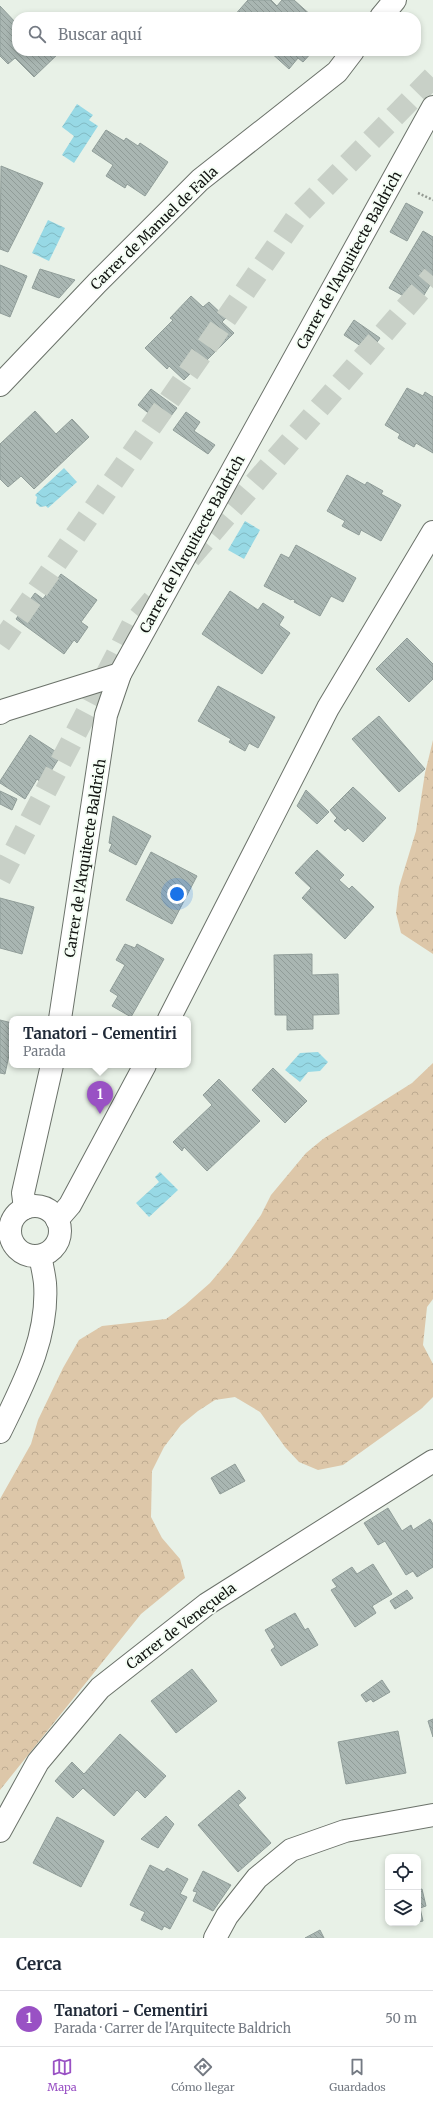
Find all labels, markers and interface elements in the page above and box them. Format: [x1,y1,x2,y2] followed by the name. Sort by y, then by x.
[12,12,421,56] search box
[26,23,48,45] icon: search
[58,25,142,44] text: Buscar aquí
[87,162,222,294] street label: Carrer de Manuel de Falla
[292,168,406,352] street label: Carrer de l'Arquitecte Baldrich
[135,452,249,636] street label: Carrer de l'Arquitecte Baldrich
[60,757,110,959] street label: Carrer de l'Arquitecte Baldrich
[167,884,187,904] your location
[9,1016,191,1068] popup
[23,1024,177,1043] text: Tanatori - Cementiri
[23,1043,66,1060] text: Parada
[87,1081,113,1114] pin: 1
[123,1579,240,1673] street label: Carrer de Veneçuela
[385,1854,421,1926] map controls
[385,1854,421,1890] button: locate
[385,1890,421,1926] button: layers
[16,1953,62,1975] text: Cerca
[54,2001,208,2020] text: Tanatori - Cementiri
[26,2010,32,2027] text: 1
[385,2010,417,2027] text: 50 m
[54,2020,291,2037] text: Parada · Carrer de l'Arquitecte Baldrich
[47,2056,77,2094] tab: Mapa
[171,2056,235,2094] tab: Cómo llegar
[329,2056,386,2094] tab: Guardados

